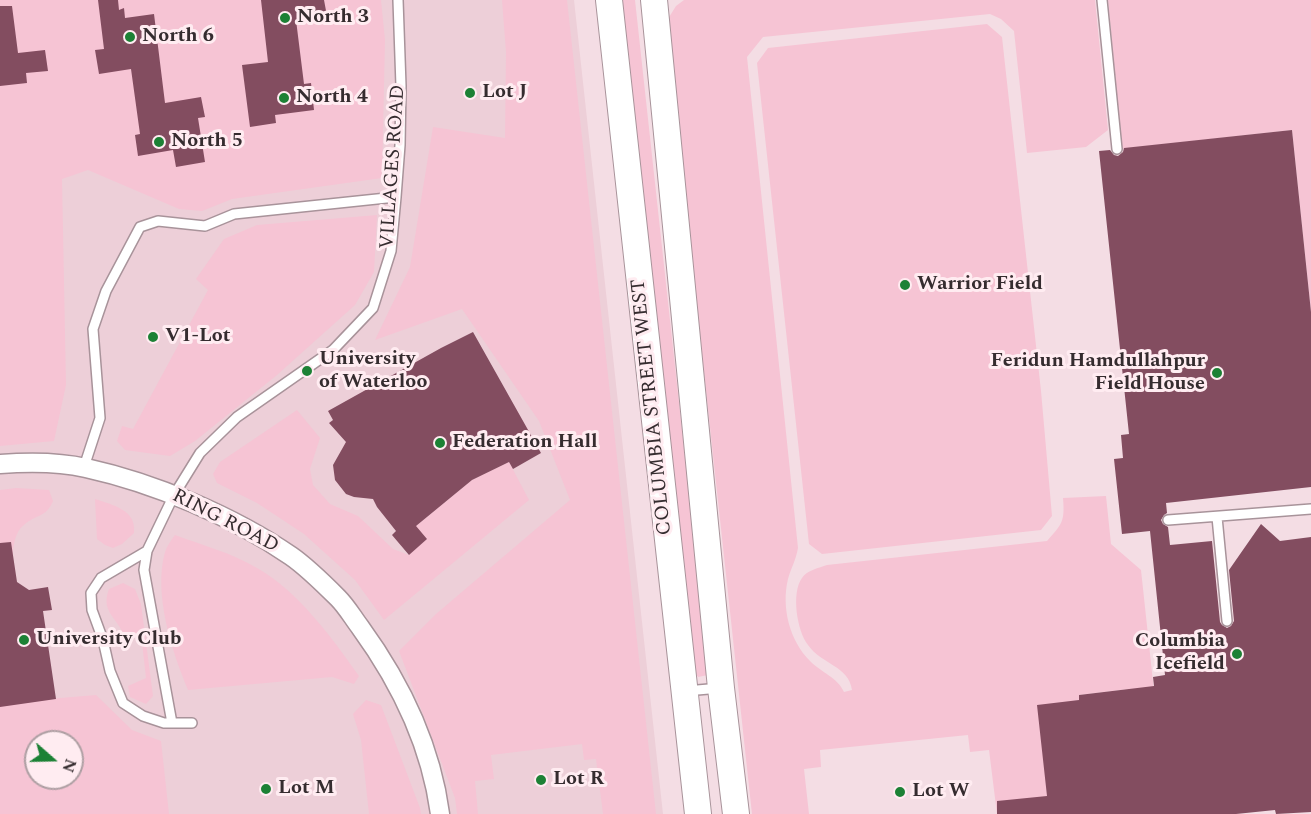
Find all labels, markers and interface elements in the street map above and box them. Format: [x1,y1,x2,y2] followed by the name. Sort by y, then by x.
[297,6,369,30] place label: North 3
[278,11,292,25] marker: North 3
[142,25,214,49] place label: North 6
[123,30,137,44] marker: North 6
[482,81,527,105] place label: Lot J
[376,84,412,250] street label: VILLAGES ROAD
[296,86,368,110] place label: North 4
[463,86,477,100] marker: Lot J
[277,91,291,105] marker: North 4
[171,130,243,154] place label: North 5
[152,135,166,149] marker: North 5
[917,273,1043,297] place label: Warrior Field
[628,278,678,536] street label: COLUMBIA STREET WEST
[898,278,912,292] marker: Warrior Field
[165,325,231,349] place label: V1-Lot
[146,330,160,344] marker: V1-Lot
[319,348,427,395] place label: University of Waterloo
[991,350,1205,397] place label: Feridun Hamdullahpur Field House
[300,364,314,378] marker: University of Waterloo
[1210,366,1224,380] marker: Feridun Hamdullahpur Field House
[452,431,598,455] place label: Federation Hall
[433,436,447,450] marker: Federation Hall
[168,485,282,559] street label: RING ROAD
[36,628,181,652] place label: University Club
[1135,630,1225,677] place label: Columbia Icefield
[17,633,31,647] marker: University Club
[1230,647,1244,661] marker: Columbia Icefield
[24,730,84,790] north arrow
[56,755,83,776] text: N
[553,768,604,792] place label: Lot R
[534,773,548,787] marker: Lot R
[278,777,335,801] place label: Lot M
[912,780,969,804] place label: Lot W
[259,782,273,796] marker: Lot M
[893,785,907,799] marker: Lot W

